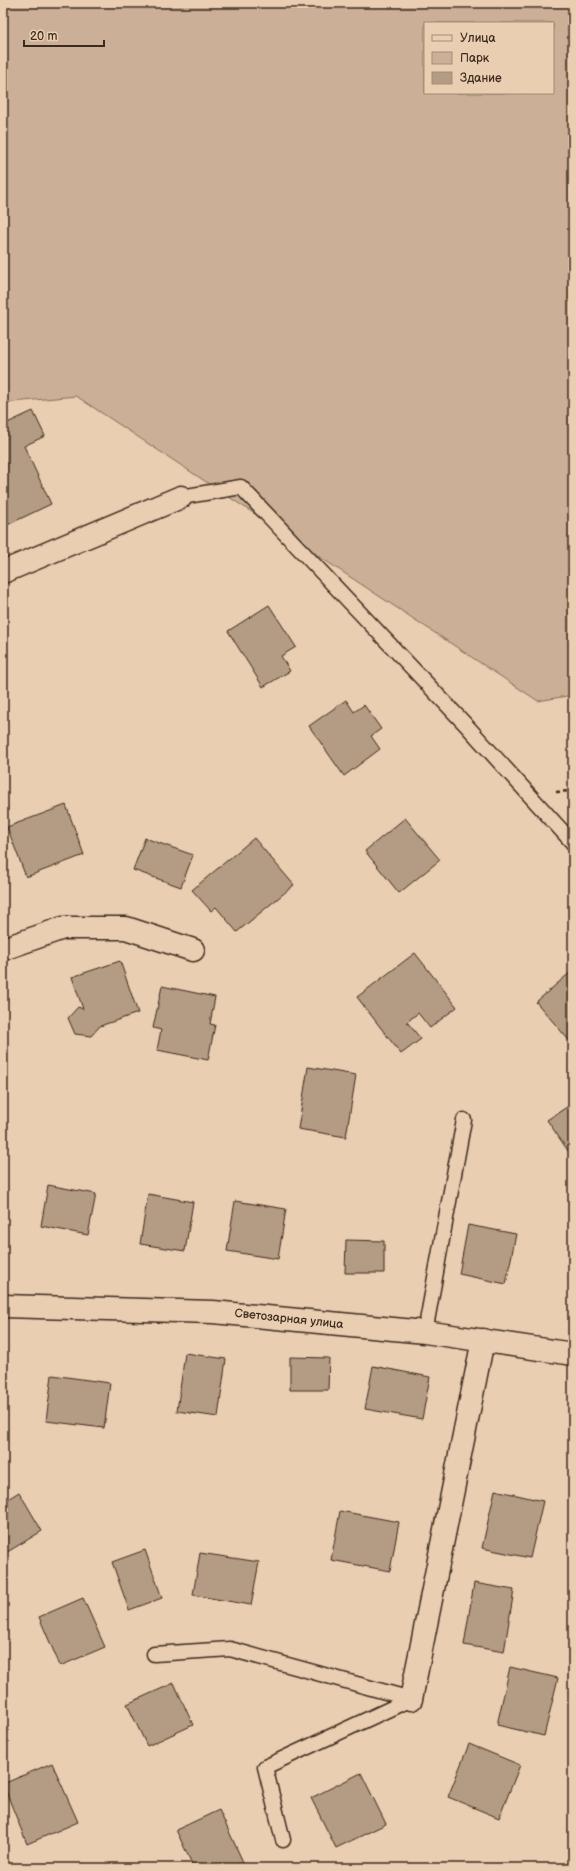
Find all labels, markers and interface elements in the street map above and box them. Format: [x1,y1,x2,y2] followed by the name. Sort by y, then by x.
[24,22,104,48] scale bar
[424,22,554,94] legend
[30,29,57,44] text: 20 m
[460,31,496,46] text: Улица
[460,51,490,66] text: Парк
[460,71,502,86] text: Здание
[234,1306,344,1332] street label: Светозарная улица

